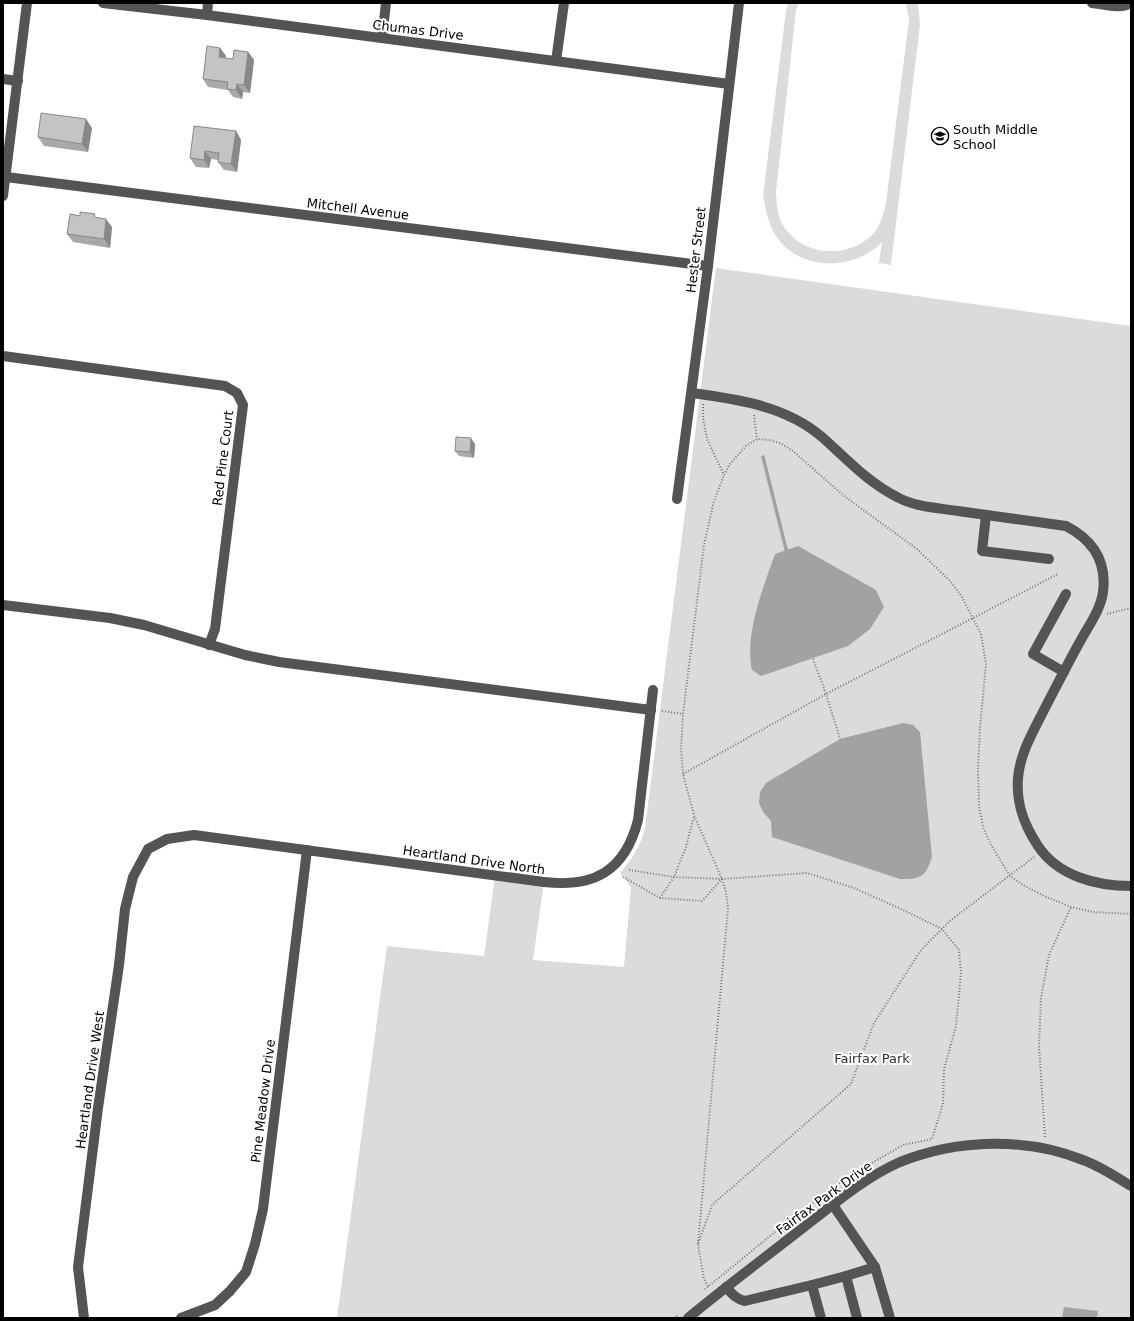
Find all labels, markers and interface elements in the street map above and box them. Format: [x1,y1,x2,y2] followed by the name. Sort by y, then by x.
[372,17,464,43] street label: Chumas Drive
[953,122,1038,152] place label: South Middle School
[930,126,950,146] school or university icon: South Middle School
[306,195,410,223] street label: Mitchell Avenue
[683,206,709,294] street label: Hester Street
[210,409,236,507] street label: Red Pine Court
[402,843,546,877] street label: Heartland Drive North
[73,1010,107,1150] street label: Heartland Drive West
[248,1038,278,1164] street label: Pine Meadow Drive
[834,1051,910,1066] park label: Fairfax Park
[773,1158,875,1238] street label: Fairfax Park Drive

